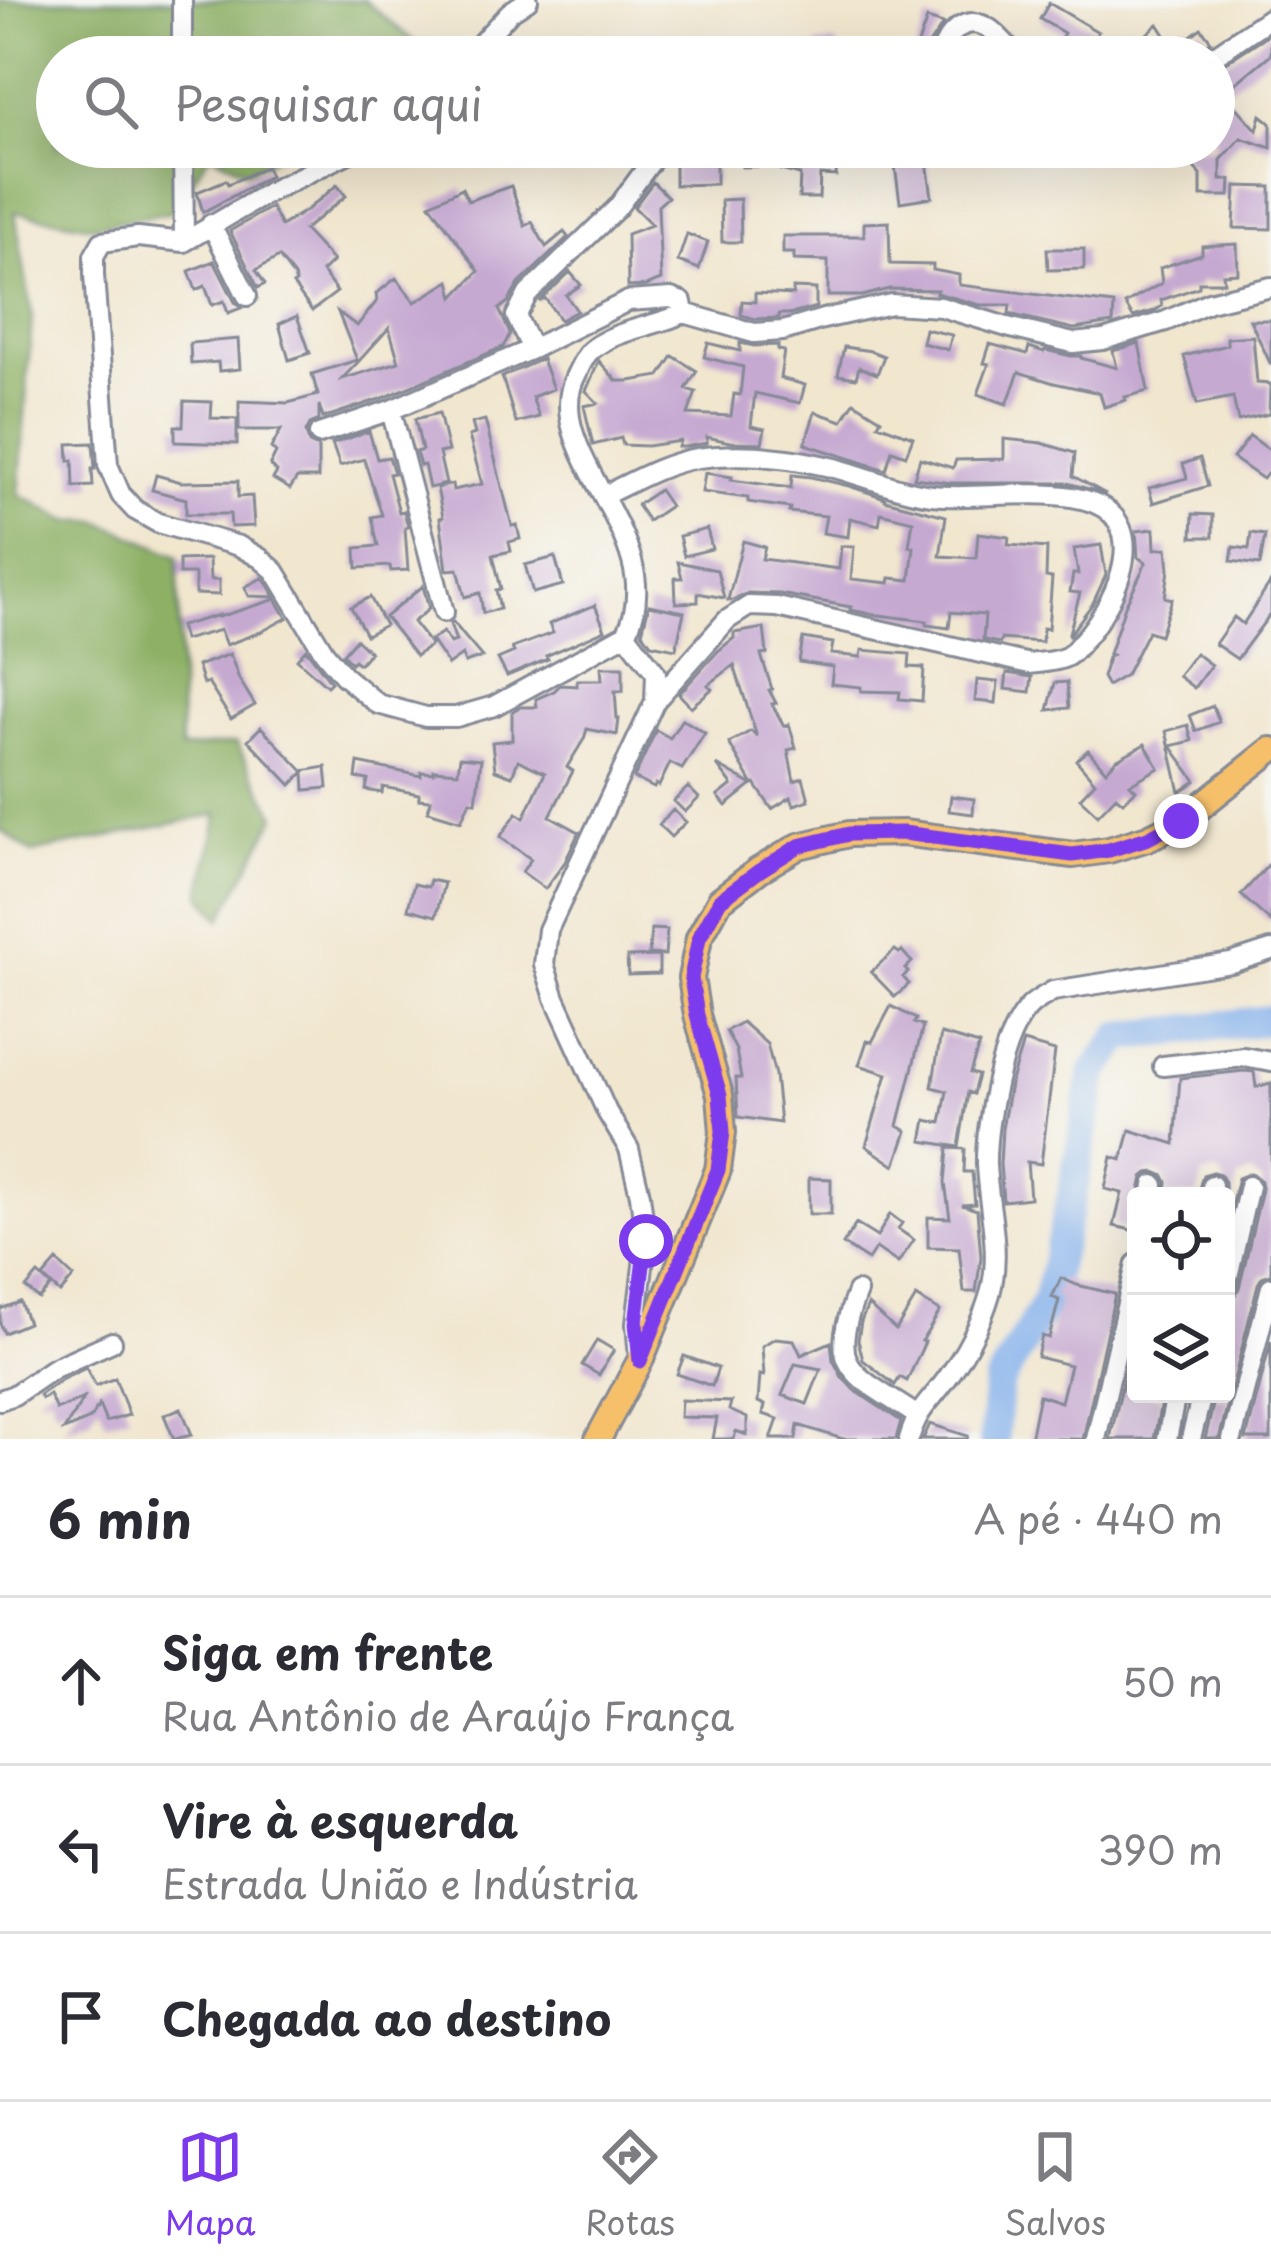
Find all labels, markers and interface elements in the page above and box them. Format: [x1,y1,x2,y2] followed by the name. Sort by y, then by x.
[36,36,1235,168] search box
[174,68,483,136] text: Pesquisar aqui
[78,69,144,135] icon: search
[1154,794,1208,848] route end
[1127,1187,1235,1403] map controls
[1127,1187,1235,1295] button: locate
[619,1214,673,1268] route start
[1127,1295,1235,1403] button: layers
[48,1479,192,1556] text: 6 min
[974,1488,1223,1547] text: A pé · 440 m
[162,1617,493,1685] text: Siga em frente
[48,1648,114,1714] icon: ahead
[1122,1651,1223,1710] text: 50 m
[162,1685,734,1744] text: Rua Antônio de Araújo França
[162,1785,518,1853] text: Vire à esquerda
[48,1816,114,1882] icon: left
[1098,1819,1223,1878] text: 390 m
[162,1853,638,1912] text: Estrada União e Indústria
[162,1983,611,2051] text: Chegada ao destino
[48,1984,114,2050] icon: arrive
[165,2124,256,2246] tab: Mapa
[585,2124,675,2246] tab: Rotas
[1004,2124,1106,2246] tab: Salvos

